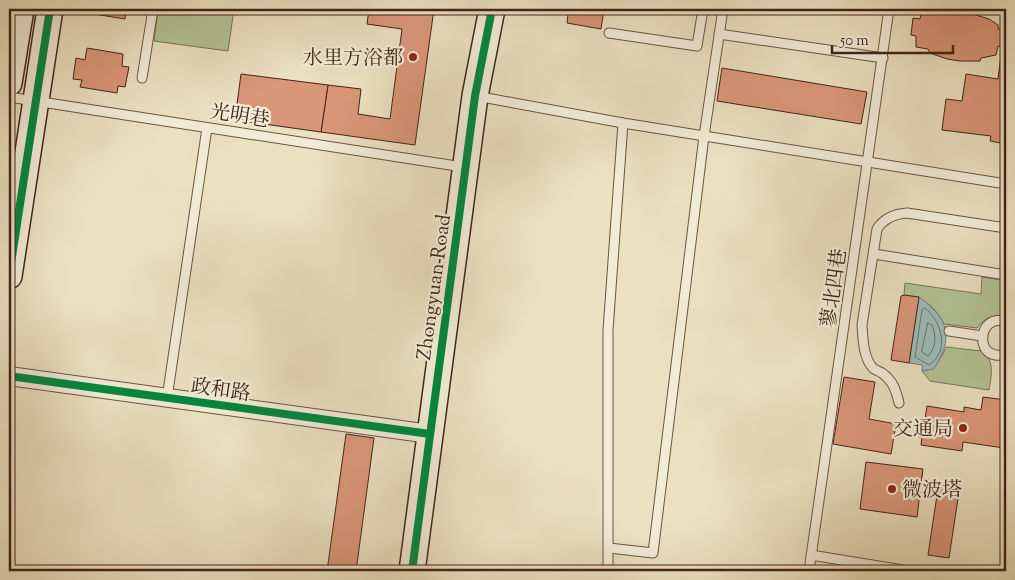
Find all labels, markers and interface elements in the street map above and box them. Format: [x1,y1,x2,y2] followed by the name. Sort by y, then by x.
[832,22,954,54] scale bar
[839,31,869,52] text: 50 m
[303,45,403,74] place label: 水里方浴都
[407,51,419,63] marker: 水里方浴都
[208,98,272,136] street label: 光明巷
[411,213,460,362] street label: Zhongyuan Road
[816,247,855,330] street label: 蓼北四巷
[189,373,252,410] street label: 政和路
[893,416,953,445] place label: 交通局
[957,422,969,434] marker: 交通局
[902,477,962,506] place label: 微波塔
[886,483,898,495] marker: 微波塔

